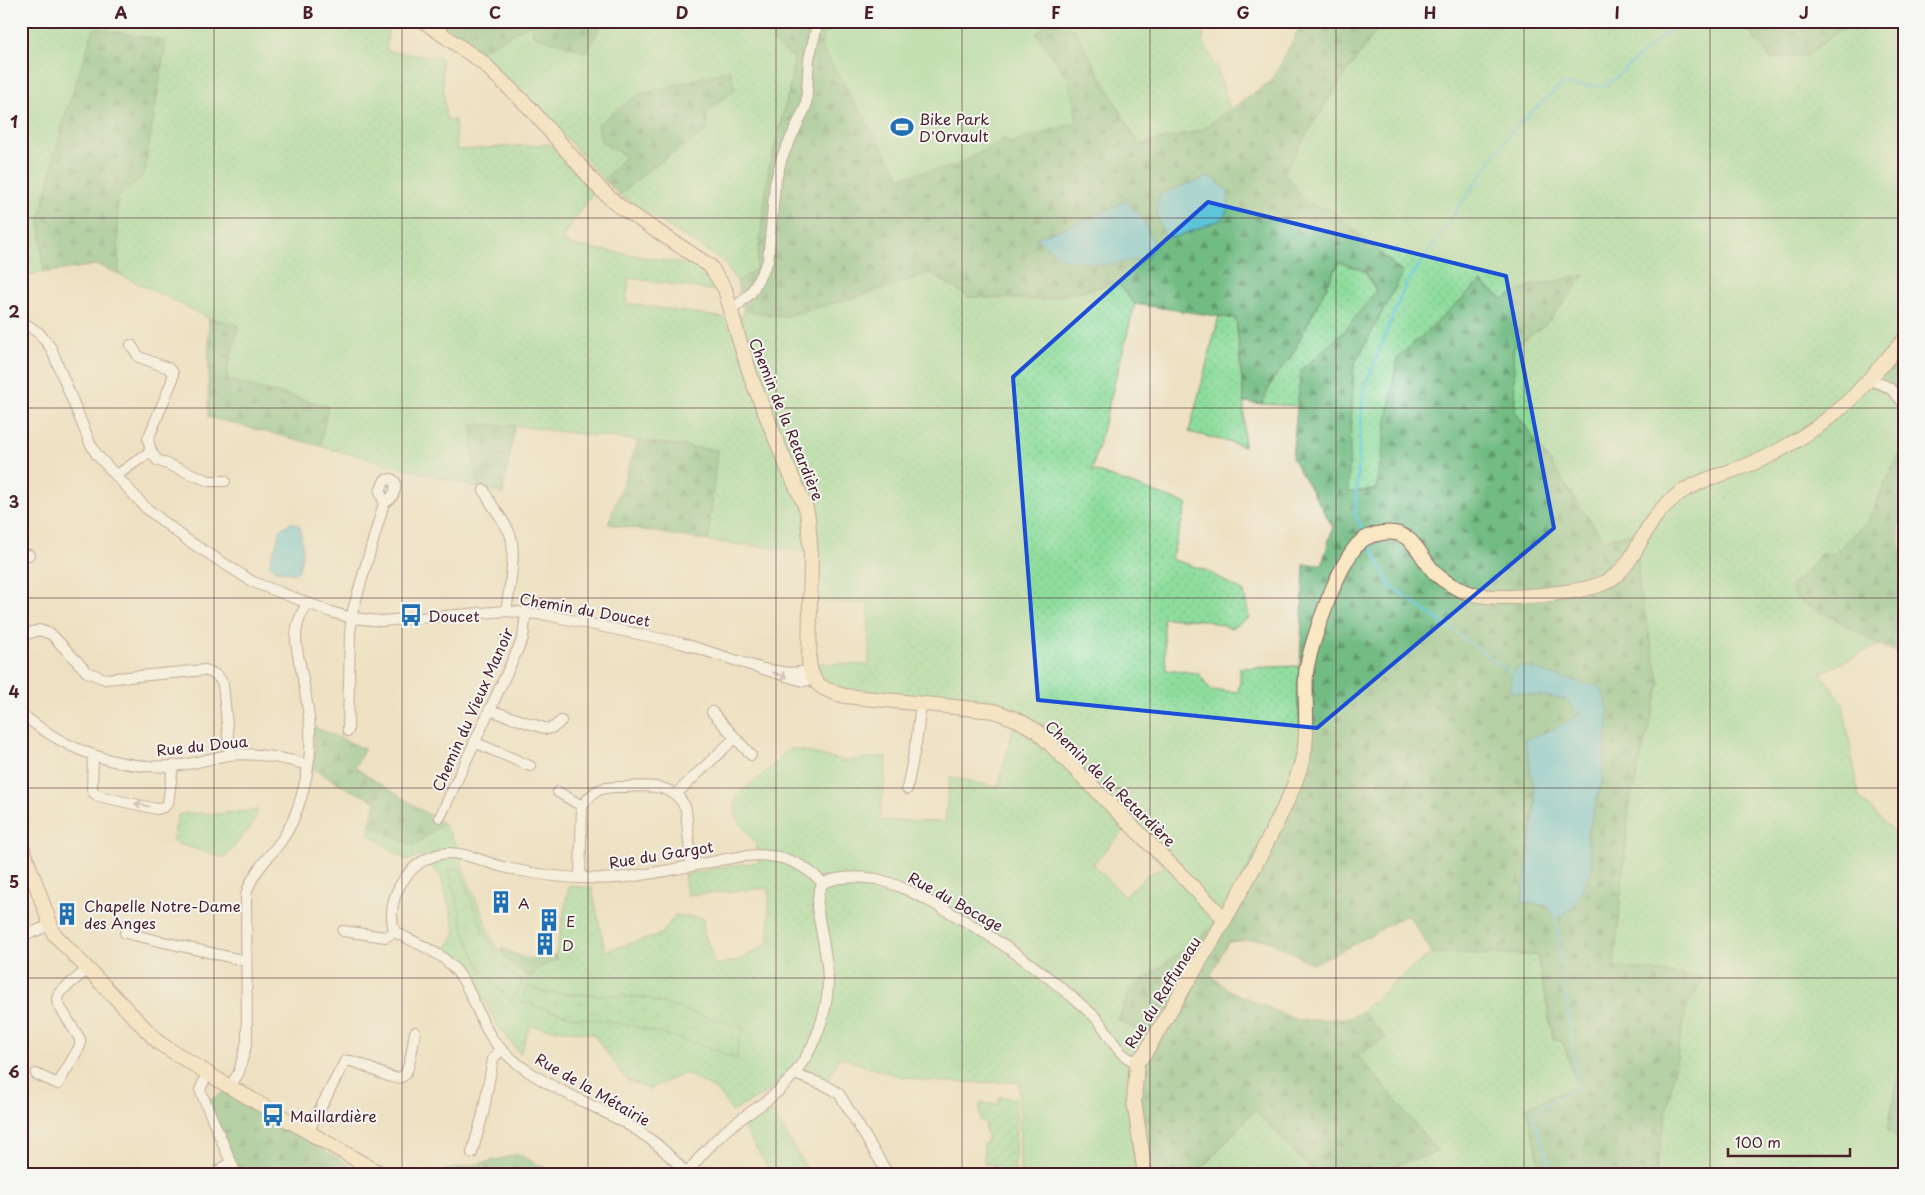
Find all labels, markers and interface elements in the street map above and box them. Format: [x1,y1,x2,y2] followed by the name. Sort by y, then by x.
[115,0,128,24] text: A
[303,0,314,24] text: B
[489,0,501,24] text: C
[676,0,688,24] text: D
[864,0,874,24] text: E
[1051,0,1061,24] text: F
[1236,0,1250,24] text: G
[1424,0,1436,24] text: H
[1614,0,1620,24] text: I
[1799,0,1809,24] text: J
[919,107,989,147] place label: Bike Park D'Orvault
[10,109,18,133] text: 1
[889,114,915,140] sports icon: Bike Park D'Orvault
[8,299,20,323] text: 2
[744,334,830,504] street label: Chemin de la Retardière
[9,489,19,513] text: 3
[518,586,652,632] street label: Chemin du Doucet
[398,602,424,628] bus stop icon: Doucet
[428,604,479,627] place label: Doucet
[425,623,519,795] street label: Chemin du Vieux Manoir
[772,671,787,680] one-way arrow
[9,679,20,703] text: 4
[1041,714,1181,852] street label: Chemin de la Retardière
[155,729,249,761] street label: Rue du Doua
[134,800,150,810] one-way arrow
[607,834,715,874] street label: Rue du Gargot
[904,865,1008,937] street label: Rue du Bocage
[9,869,19,893] text: 5
[488,889,514,915] building icon: A
[518,891,530,914] place label: A
[84,894,241,934] place label: Chapelle Notre-Dame des Anges
[54,901,80,927] building icon: Chapelle Notre-Dame des Anges
[536,907,562,933] building icon: E
[566,909,575,932] place label: E
[532,931,558,957] building icon: D
[1118,931,1206,1053] street label: Rue du Raffuneau
[562,933,574,956] place label: D
[531,1047,655,1131] street label: Rue de la Métairie
[8,1059,20,1083] text: 6
[260,1102,286,1128] bus stop icon: Maillardière
[290,1104,377,1127] place label: Maillardière
[1728,1125,1850,1157] scale bar
[1735,1130,1781,1153] text: 100 m

